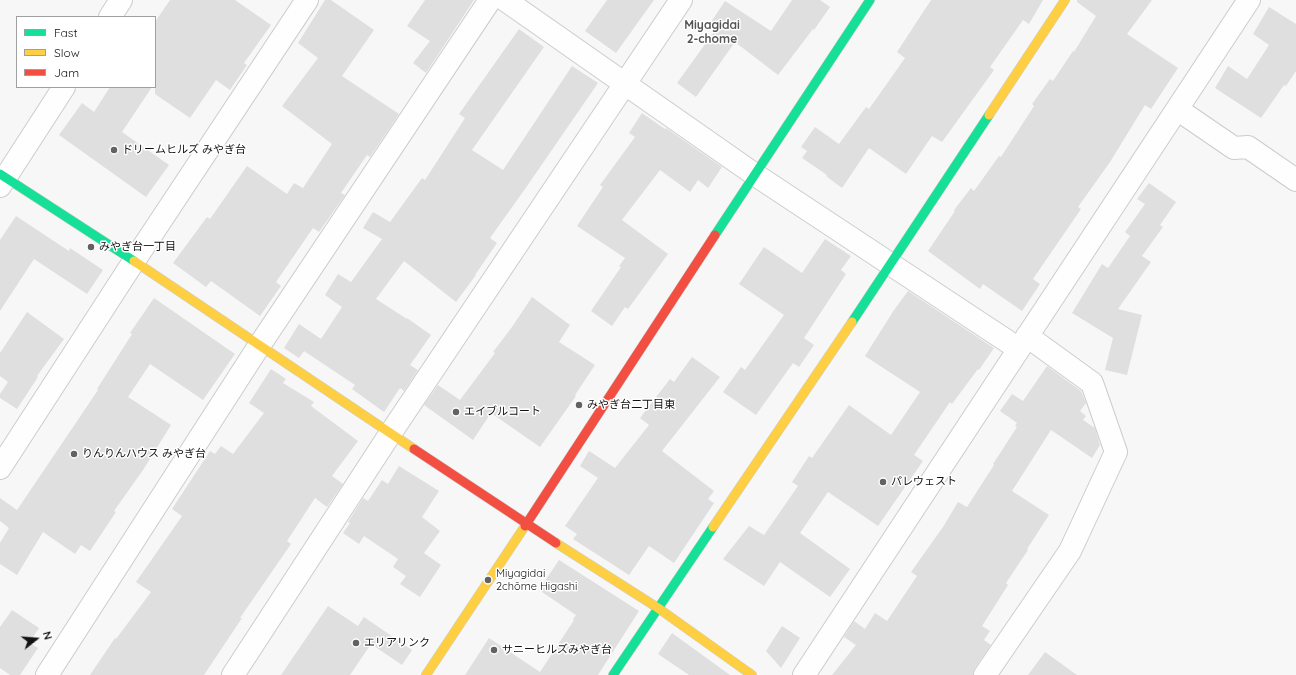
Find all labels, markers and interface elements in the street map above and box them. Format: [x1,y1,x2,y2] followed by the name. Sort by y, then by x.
[16,16,156,88] legend
[684,18,740,46] district label: Miyagidai 2-chome
[54,25,78,40] text: Fast
[54,45,80,60] text: Slow
[54,65,79,80] text: Jam
[122,143,246,157] place label: ドリームヒルズ みやぎ台
[109,145,119,155] marker: ドリームヒルズ みやぎ台
[99,240,176,254] place label: みやぎ台一丁目
[86,242,96,252] marker: みやぎ台一丁目
[587,398,675,412] place label: みやぎ台二丁目東
[574,400,584,410] marker: みやぎ台二丁目東
[464,405,541,419] place label: エイブルコート
[451,407,461,417] marker: エイブルコート
[82,447,206,461] place label: りんりんハウス みやぎ台
[69,449,79,459] marker: りんりんハウス みやぎ台
[891,475,957,489] place label: パレウェスト
[878,477,888,487] marker: パレウェスト
[496,567,577,593] place label: Miyagidai 2chōme Higashi
[483,575,493,585] marker: Miyagidai 2chōme Higashi
[16,619,56,659] north arrow
[40,630,55,641] text: N
[364,636,430,650] place label: エリアリンク
[351,638,361,648] marker: エリアリンク
[502,643,612,657] place label: サニーヒルズみやぎ台
[489,645,499,655] marker: サニーヒルズみやぎ台

